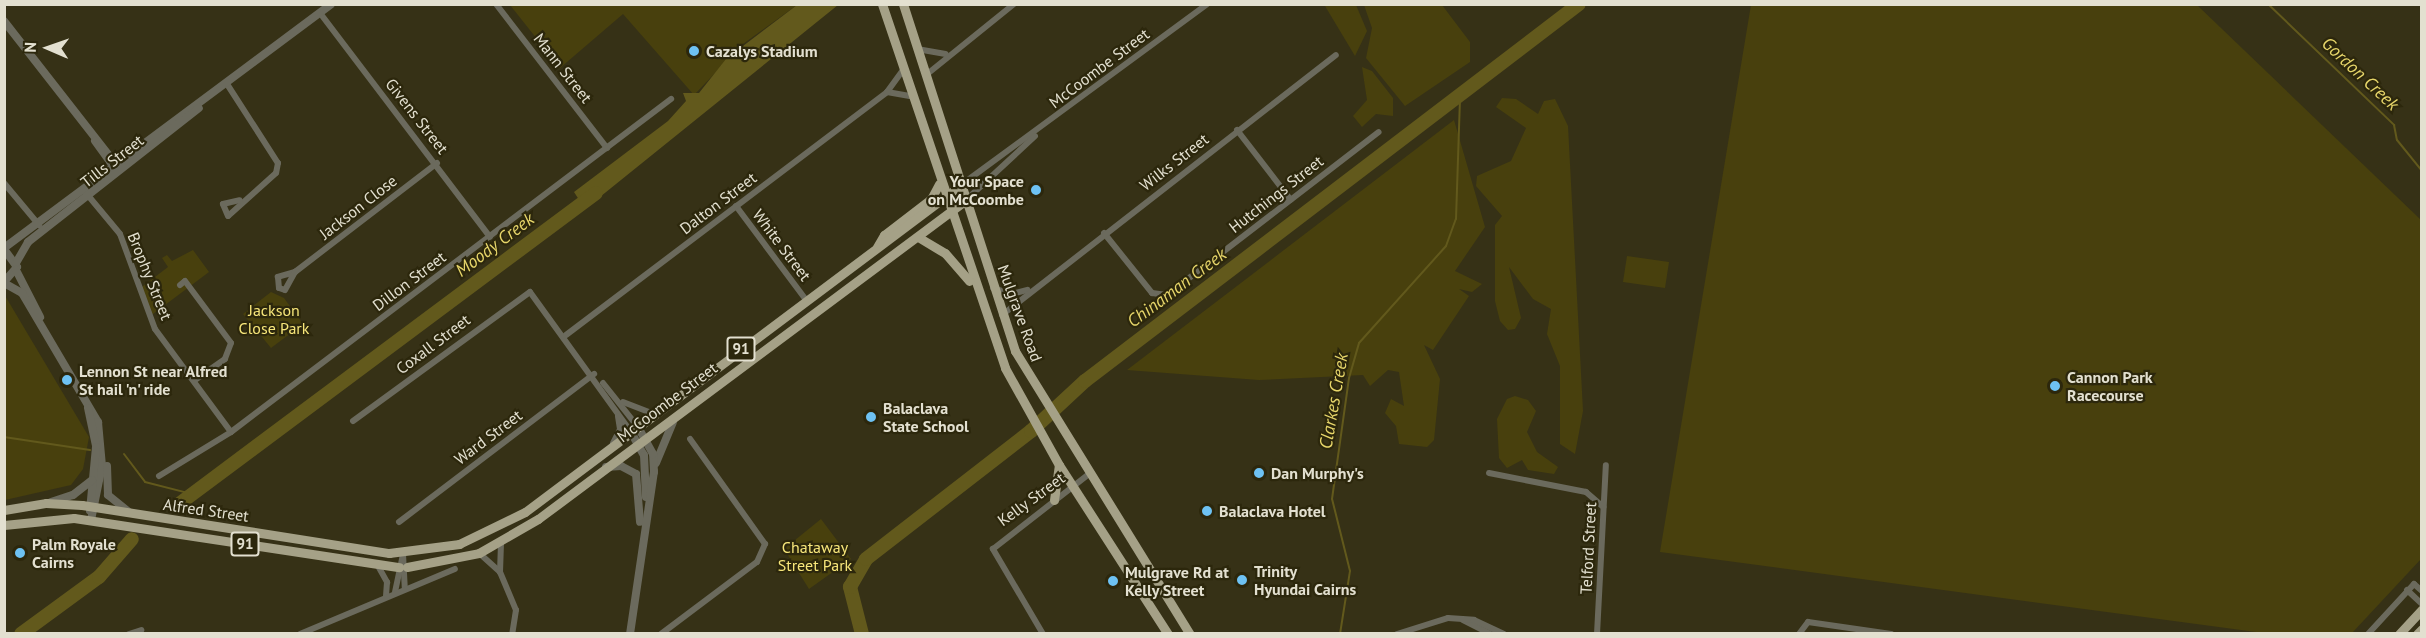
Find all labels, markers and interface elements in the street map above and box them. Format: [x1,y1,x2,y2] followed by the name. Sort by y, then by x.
[18,18,78,78] north arrow
[1045,24,1153,112] street label: McCoombe Street
[530,29,596,107] street label: Mann Street
[2317,33,2403,115] water label: Gordon Creek
[706,41,818,61] place label: Cazalys Stadium
[20,42,40,53] text: N
[687,44,701,58] marker: Cazalys Stadium
[382,74,452,158] street label: Givens Street
[1136,129,1212,195] street label: Wilks Street
[77,131,147,191] street label: Tills Street
[1225,151,1327,237] street label: Hutchings Street
[676,168,760,238] street label: Dalton Street
[315,171,401,243] street label: Jackson Close
[928,171,1024,209] place label: Your Space on McCoombe
[1029,183,1043,197] marker: Your Space on McCoombe
[749,205,815,285] street label: White Street
[451,208,539,282] water label: Moody Creek
[124,229,176,323] street label: Brophy Street
[1123,244,1231,332] water label: Chinaman Creek
[369,247,449,315] street label: Dillon Street
[994,262,1046,364] street label: Mulgrave Road
[239,300,309,338] park label: Jackson Close Park
[392,310,474,378] street label: Coxall Street
[726,337,756,361] road number: 91
[1315,351,1353,451] water label: Clarkes Creek
[613,358,721,446] street label: McCoombe Street
[79,361,228,399] place label: Lennon St near Alfred St hail 'n' ride
[2067,367,2153,405] place label: Cannon Park Racecourse
[60,373,74,387] marker: Lennon St near Alfred St hail 'n' ride
[2048,379,2062,393] marker: Cannon Park Racecourse
[883,398,969,436] place label: Balaclava State School
[450,405,526,469] street label: Ward Street
[864,410,878,424] marker: Balaclava State School
[1271,463,1364,483] place label: Dan Murphy's
[1252,466,1266,480] marker: Dan Murphy's
[993,468,1069,530] street label: Kelly Street
[162,494,250,526] street label: Alfred Street
[1219,501,1326,521] place label: Balaclava Hotel
[1576,501,1600,595] street label: Telford Street
[1200,504,1214,518] marker: Balaclava Hotel
[230,532,260,556] road number: 91
[32,534,116,572] place label: Palm Royale Cairns
[778,537,852,575] park label: Chataway Street Park
[13,546,27,560] marker: Palm Royale Cairns
[1254,561,1356,599] place label: Trinity Hyundai Cairns
[1125,562,1229,600] place label: Mulgrave Rd at Kelly Street
[1235,573,1249,587] marker: Trinity Hyundai Cairns
[1106,574,1120,588] marker: Mulgrave Rd at Kelly Street

